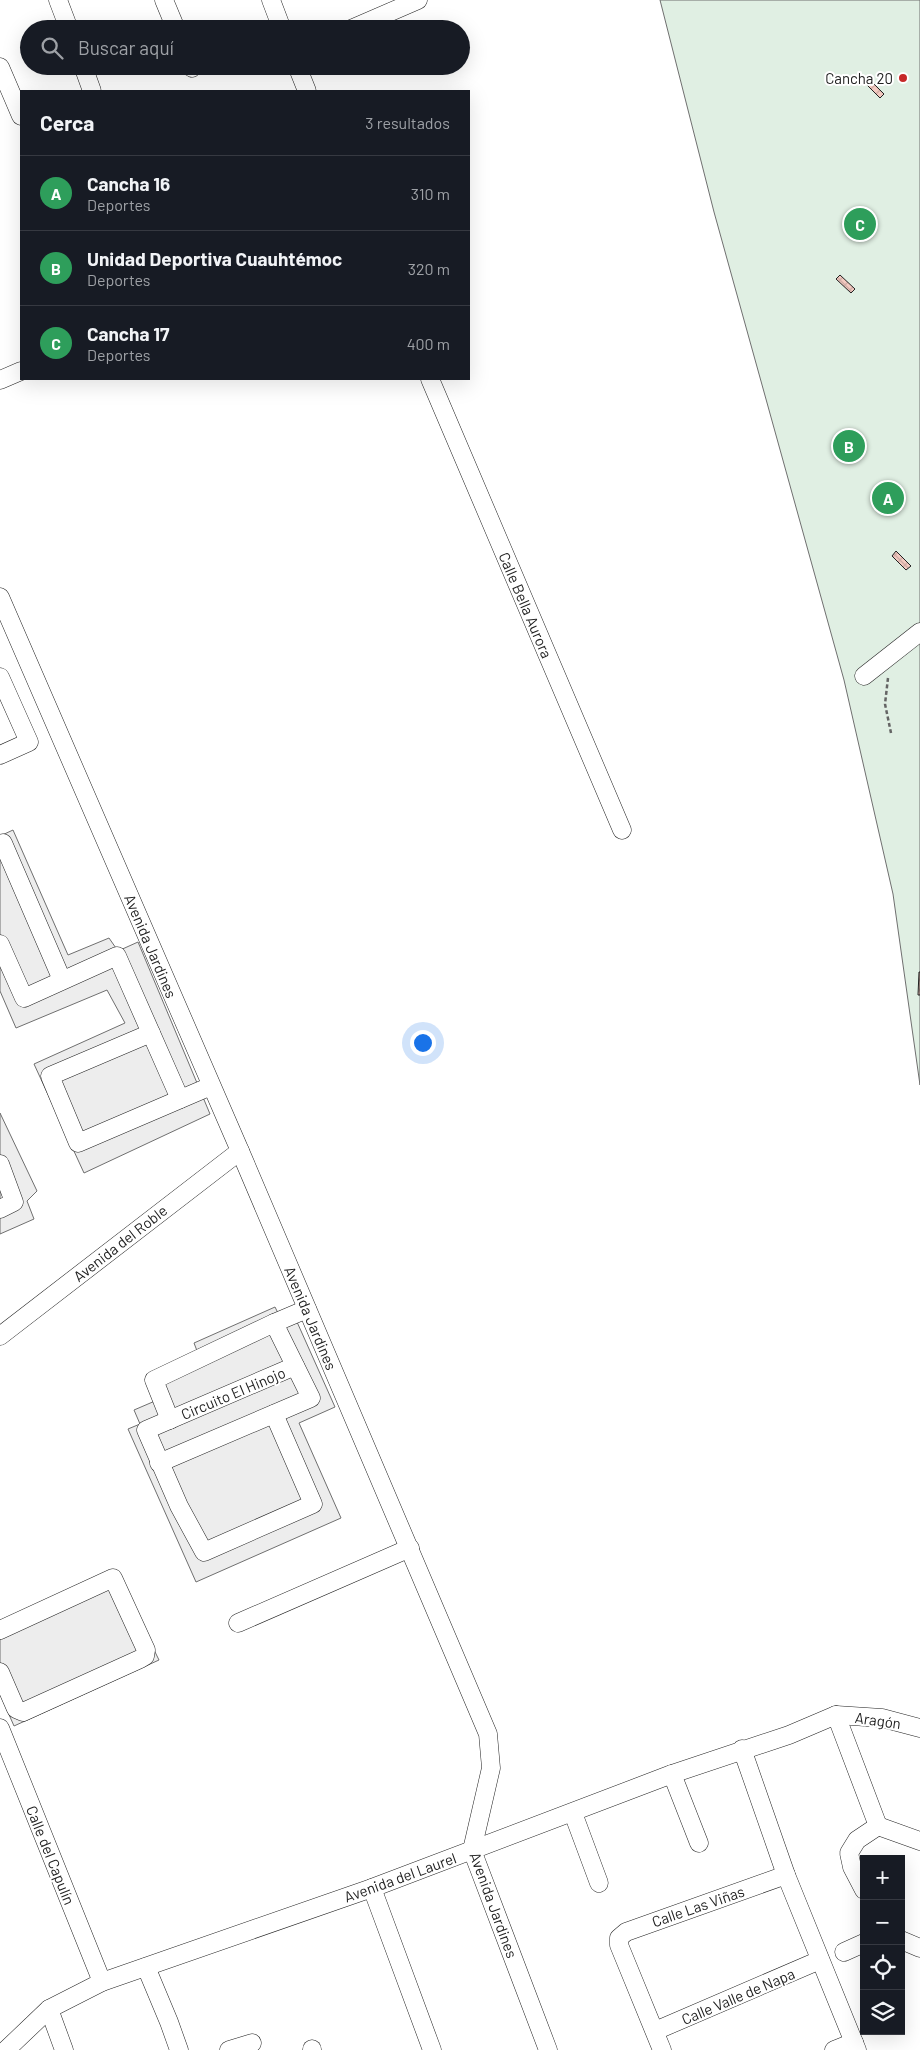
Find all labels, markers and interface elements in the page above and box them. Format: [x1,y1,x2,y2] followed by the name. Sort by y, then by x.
[20,20,470,75] search box
[38,34,66,62] icon: search
[78,36,174,59] text: Buscar aquí
[825,69,893,87] place label: Cancha 20
[897,72,909,84] marker: Cancha 20
[40,110,94,135] text: Cerca
[365,113,450,132] text: 3 resultados
[87,172,170,195] text: Cancha 16
[51,184,61,203] text: A
[411,184,450,203] text: 310 m
[87,195,151,214] text: Deportes
[844,205,876,243] pin: C
[87,247,342,270] text: Unidad Deportiva Cuauhtémoc
[51,259,61,278] text: B
[408,259,450,278] text: 320 m
[87,270,151,289] text: Deportes
[87,322,169,345] text: Cancha 17
[51,334,61,353] text: C
[407,334,450,353] text: 400 m
[87,345,151,364] text: Deportes
[833,427,865,465] pin: B
[872,479,904,517] pin: A
[496,549,556,661] street label: Calle Bella Aurora
[121,891,181,1001] street label: Avenida Jardines
[410,1030,436,1056] your location
[70,1201,170,1285] street label: Avenida del Roble
[281,1263,341,1373] street label: Avenida Jardines
[178,1363,288,1423] street label: Circuito El Hinojo
[854,1708,902,1732] street label: Aragón
[23,1803,79,1907] street label: Calle del Capulín
[341,1848,459,1906] street label: Avenida del Laurel
[467,1850,521,1960] street label: Avenida Jardines
[860,1855,905,2035] map controls
[860,1855,905,1900] button: +
[649,1882,747,1930] street label: Calle Las Viñas
[860,1900,905,1945] button: −
[860,1945,905,1990] button: locate
[679,1964,797,2028] street label: Calle Valle de Napa
[860,1990,905,2035] button: layers

